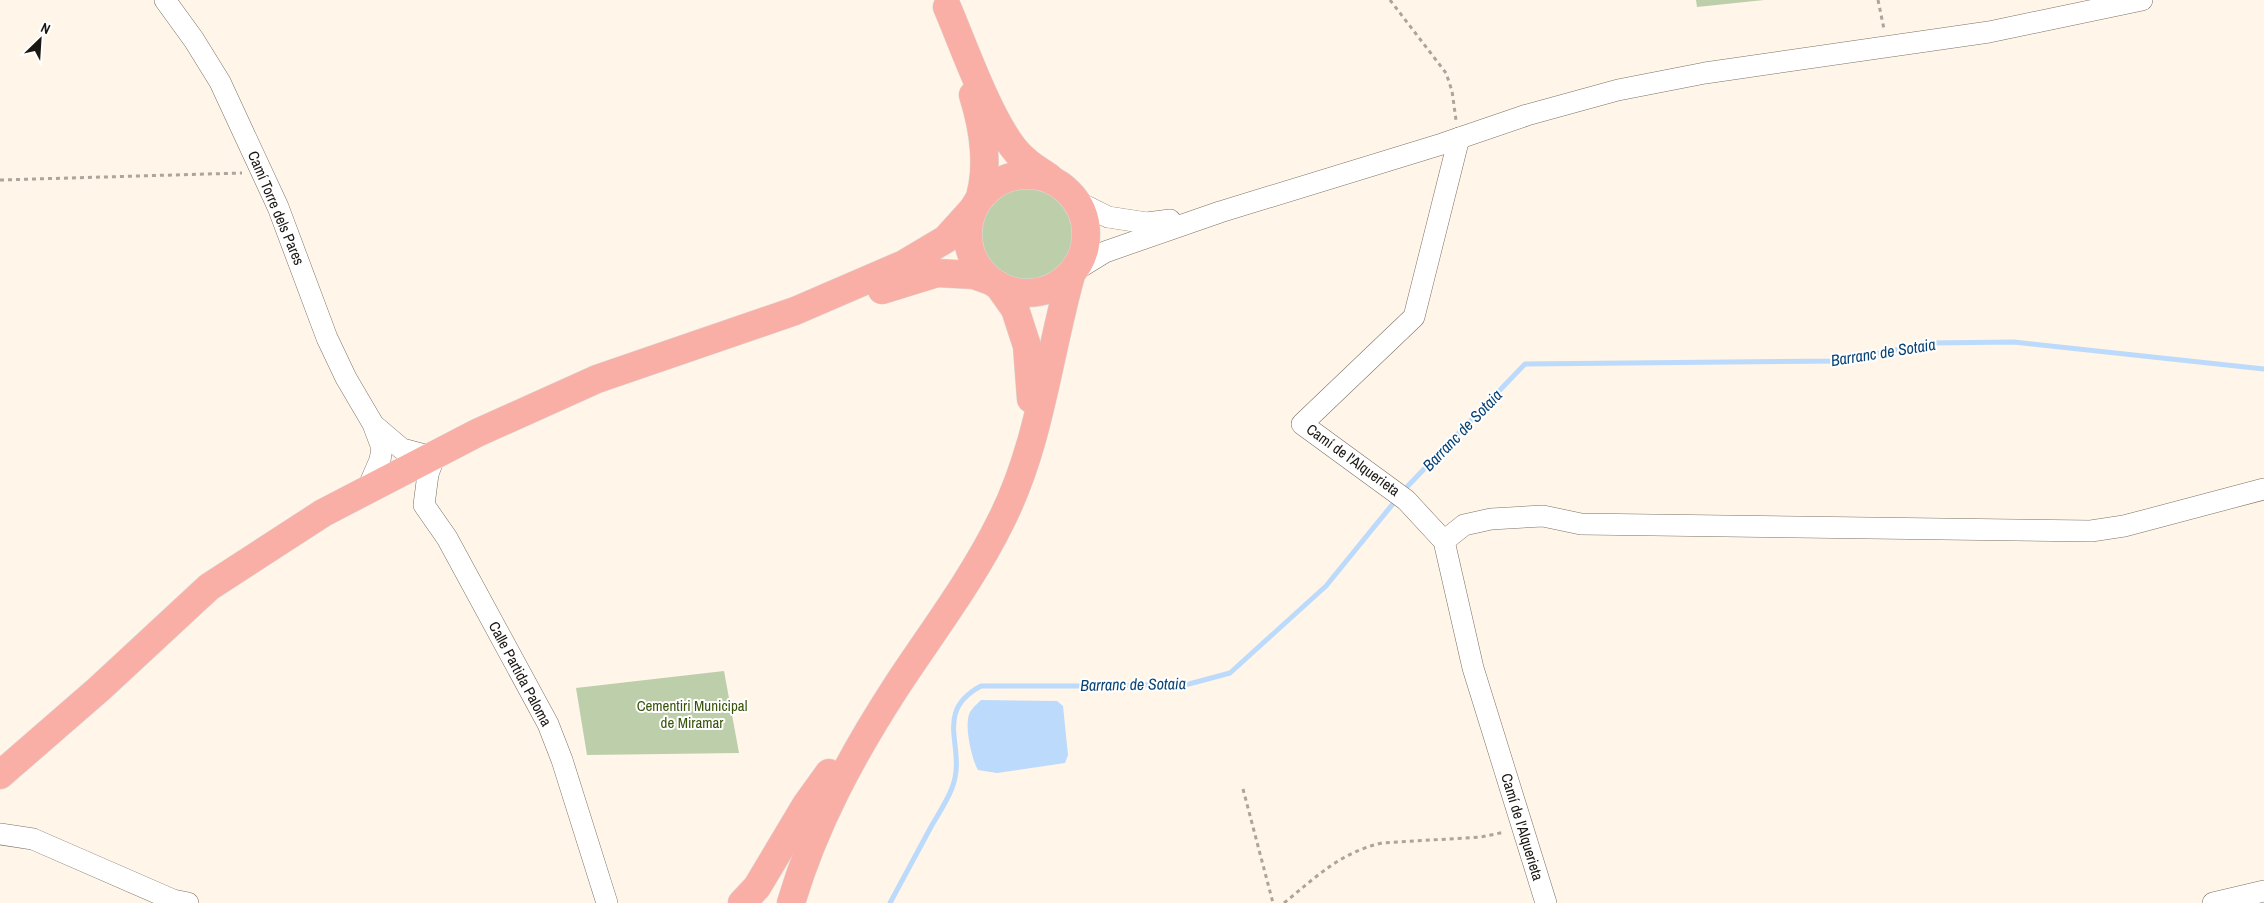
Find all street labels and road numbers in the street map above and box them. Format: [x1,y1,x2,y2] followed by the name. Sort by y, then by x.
[243,147,310,268] street label: Camí Torre dels Pares
[1302,418,1405,501] street label: Camí de l'Alquerieta
[484,618,557,730] street label: Calle Partida Paloma
[1496,771,1549,883] street label: Camí de l'Alquerieta

